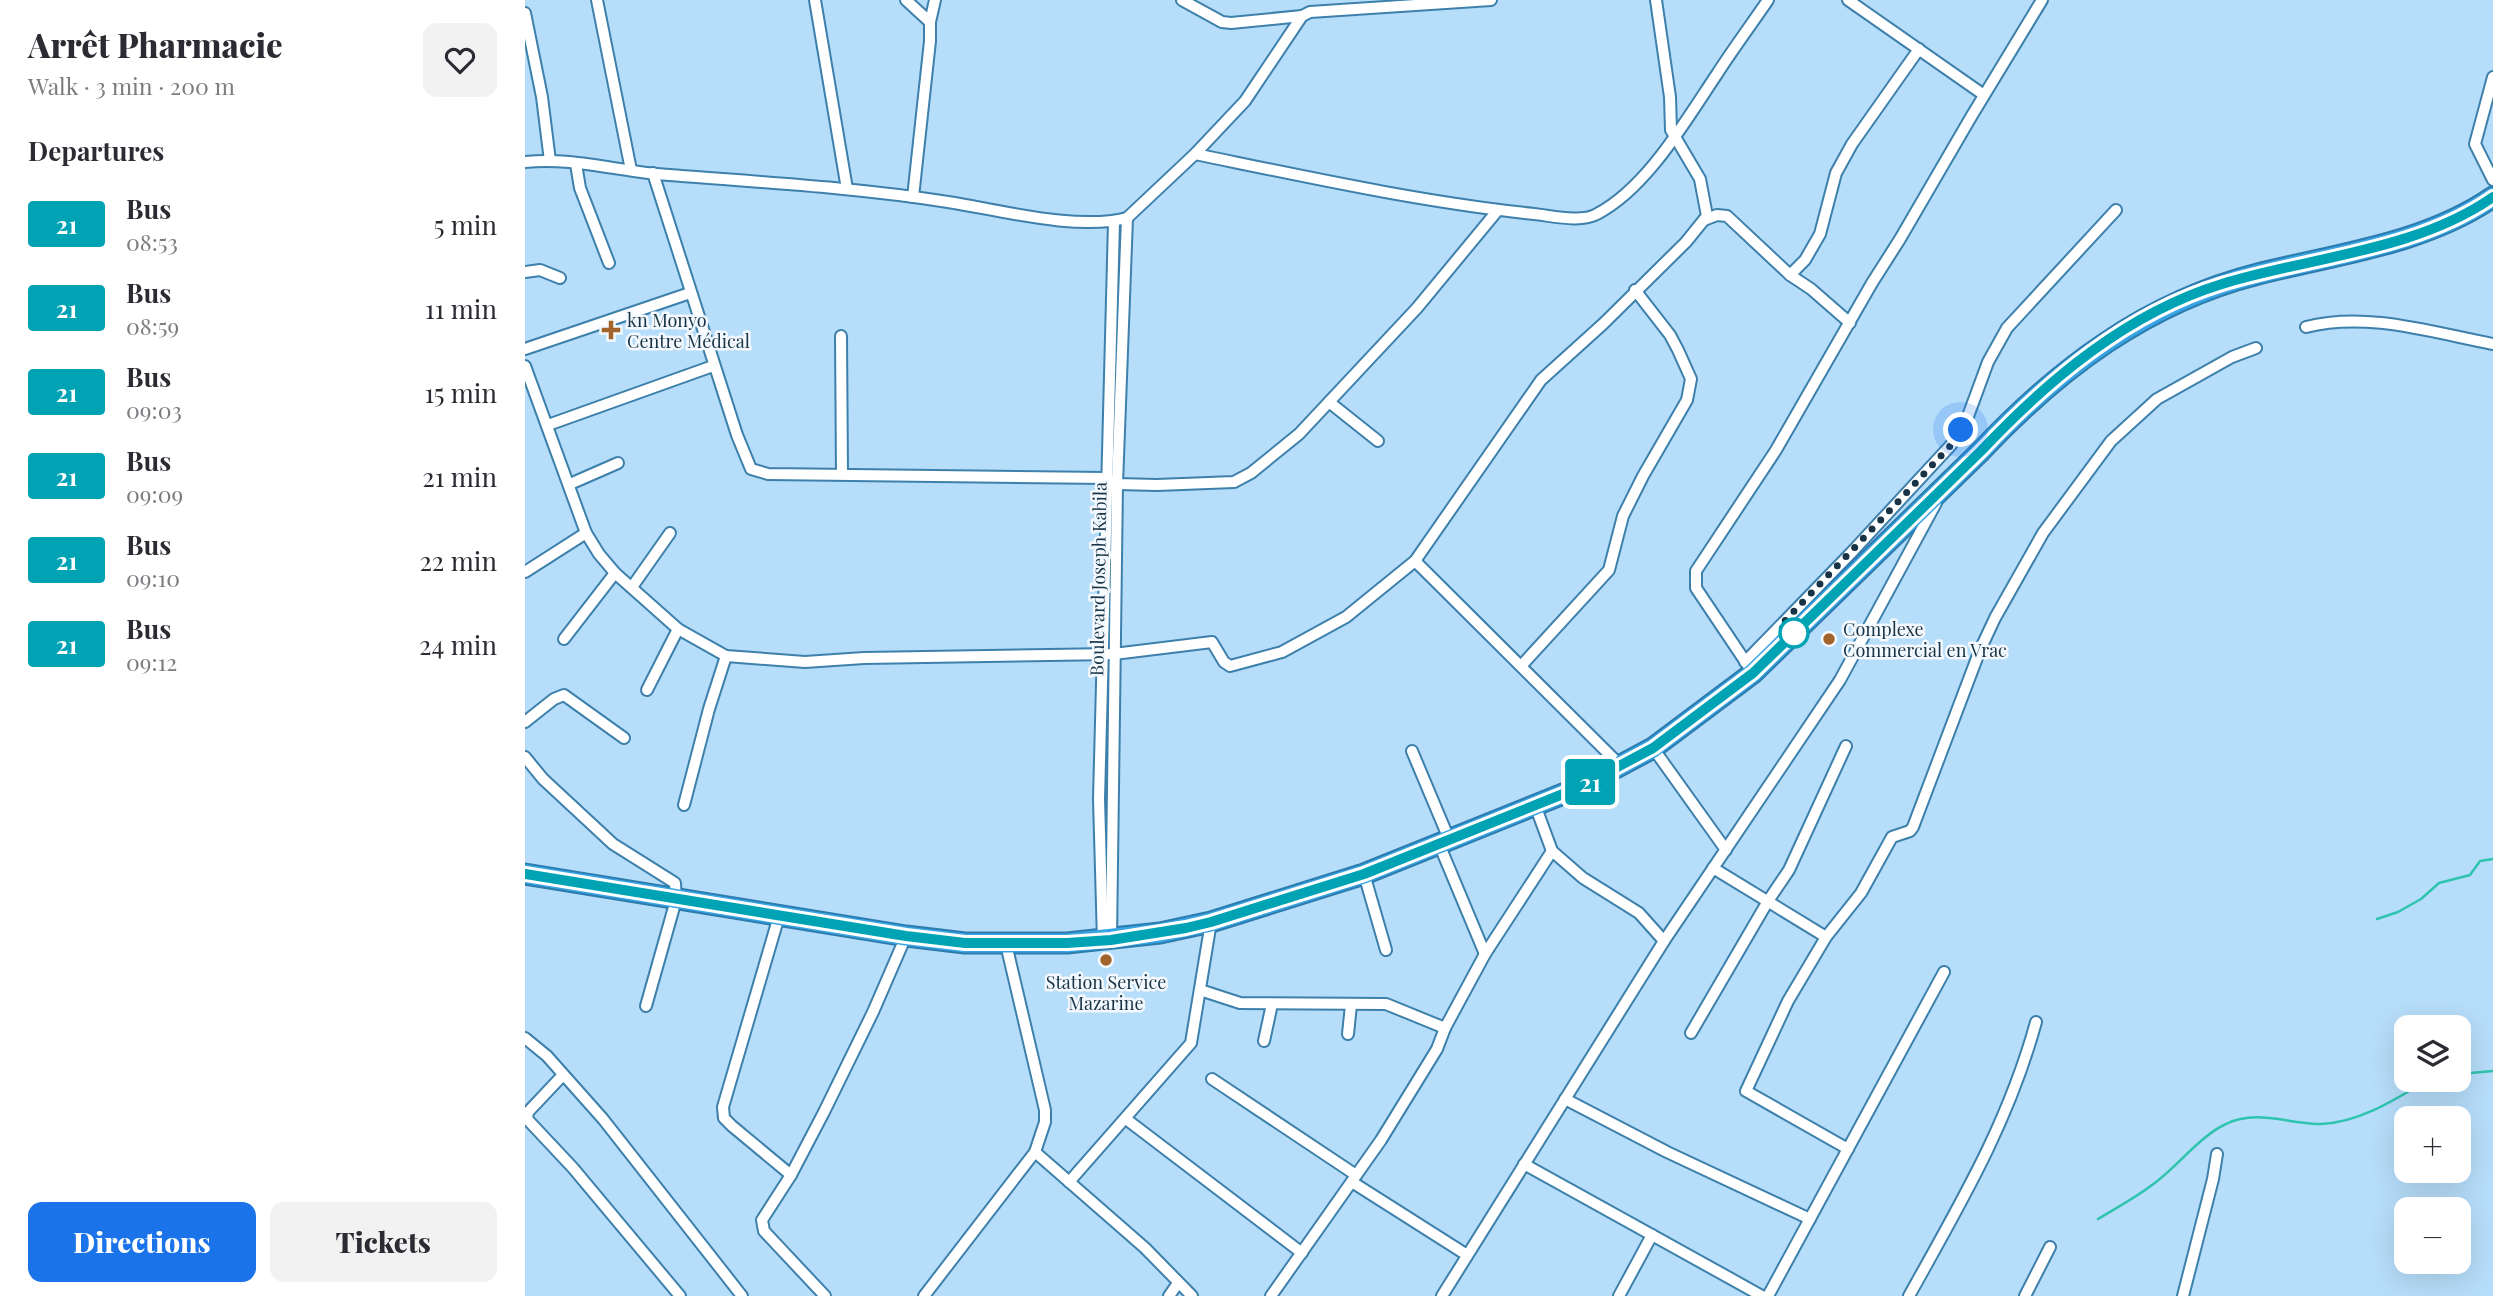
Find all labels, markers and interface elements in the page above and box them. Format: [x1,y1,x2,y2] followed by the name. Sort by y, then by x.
[28,22,283,66] text: Arrêt Pharmacie
[423,23,497,97] button: heart
[28,70,235,101] text: Walk · 3 min · 200 m
[28,133,164,168] text: Departures
[126,191,171,226] text: Bus
[434,207,497,242] text: 5 min
[56,208,77,240] text: 21
[126,226,178,257] text: 08:53
[126,275,171,310] text: Bus
[425,291,497,326] text: 11 min
[56,292,77,324] text: 21
[627,308,750,353] place label: kn Monyo Centre Médical
[126,310,179,341] text: 08:59
[601,320,621,340] marker: kn Monyo Centre Médical
[126,359,171,394] text: Bus
[425,375,497,410] text: 15 min
[56,376,77,408] text: 21
[126,394,182,425] text: 09:03
[1943,412,1978,447] your location
[126,443,171,478] text: Bus
[422,459,497,494] text: 21 min
[56,460,77,492] text: 21
[126,478,183,509] text: 09:09
[1084,482,1112,676] street label: Boulevard Joseph Kabila
[126,527,171,562] text: Bus
[419,543,497,578] text: 22 min
[56,544,77,576] text: 21
[126,562,180,593] text: 09:10
[126,611,171,646] text: Bus
[1843,617,2007,662] place label: Complexe Commercial en Vrac
[1779,618,1809,648] unlabelled marker
[419,627,497,662] text: 24 min
[56,628,77,660] text: 21
[1821,631,1837,647] marker: Complexe Commercial en Vrac
[126,646,177,677] text: 09:12
[1559,759,1621,805] line badge: 21
[1579,766,1601,798] text: 21
[1098,952,1114,968] marker: Station Service Mazarine
[1046,970,1166,1015] place label: Station Service Mazarine
[2394,1015,2471,1274] map controls
[2394,1015,2471,1092] button: layers
[2394,1106,2471,1183] button: +
[2394,1197,2471,1274] button: −
[28,1202,256,1282] button: Directions
[270,1202,497,1282] button: Tickets

